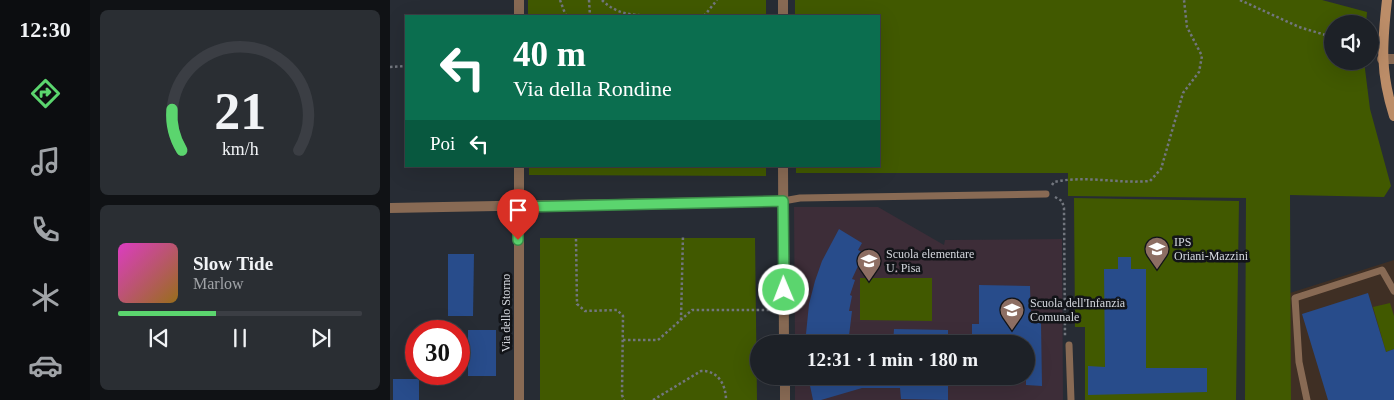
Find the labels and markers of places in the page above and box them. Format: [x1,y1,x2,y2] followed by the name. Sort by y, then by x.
[497,189,539,240] pin
[1174,235,1249,263] place label: IPS Oriani-Mazzini
[1144,236,1170,270] school or university icon: IPS Oriani-Mazzini
[886,247,974,275] place label: Scuola elementare U. Pisa
[856,248,882,282] school or university icon: Scuola elementare U. Pisa
[1030,296,1126,324] place label: Scuola dell'Infanzia Comunale
[999,297,1025,331] school or university icon: Scuola dell'Infanzia Comunale

